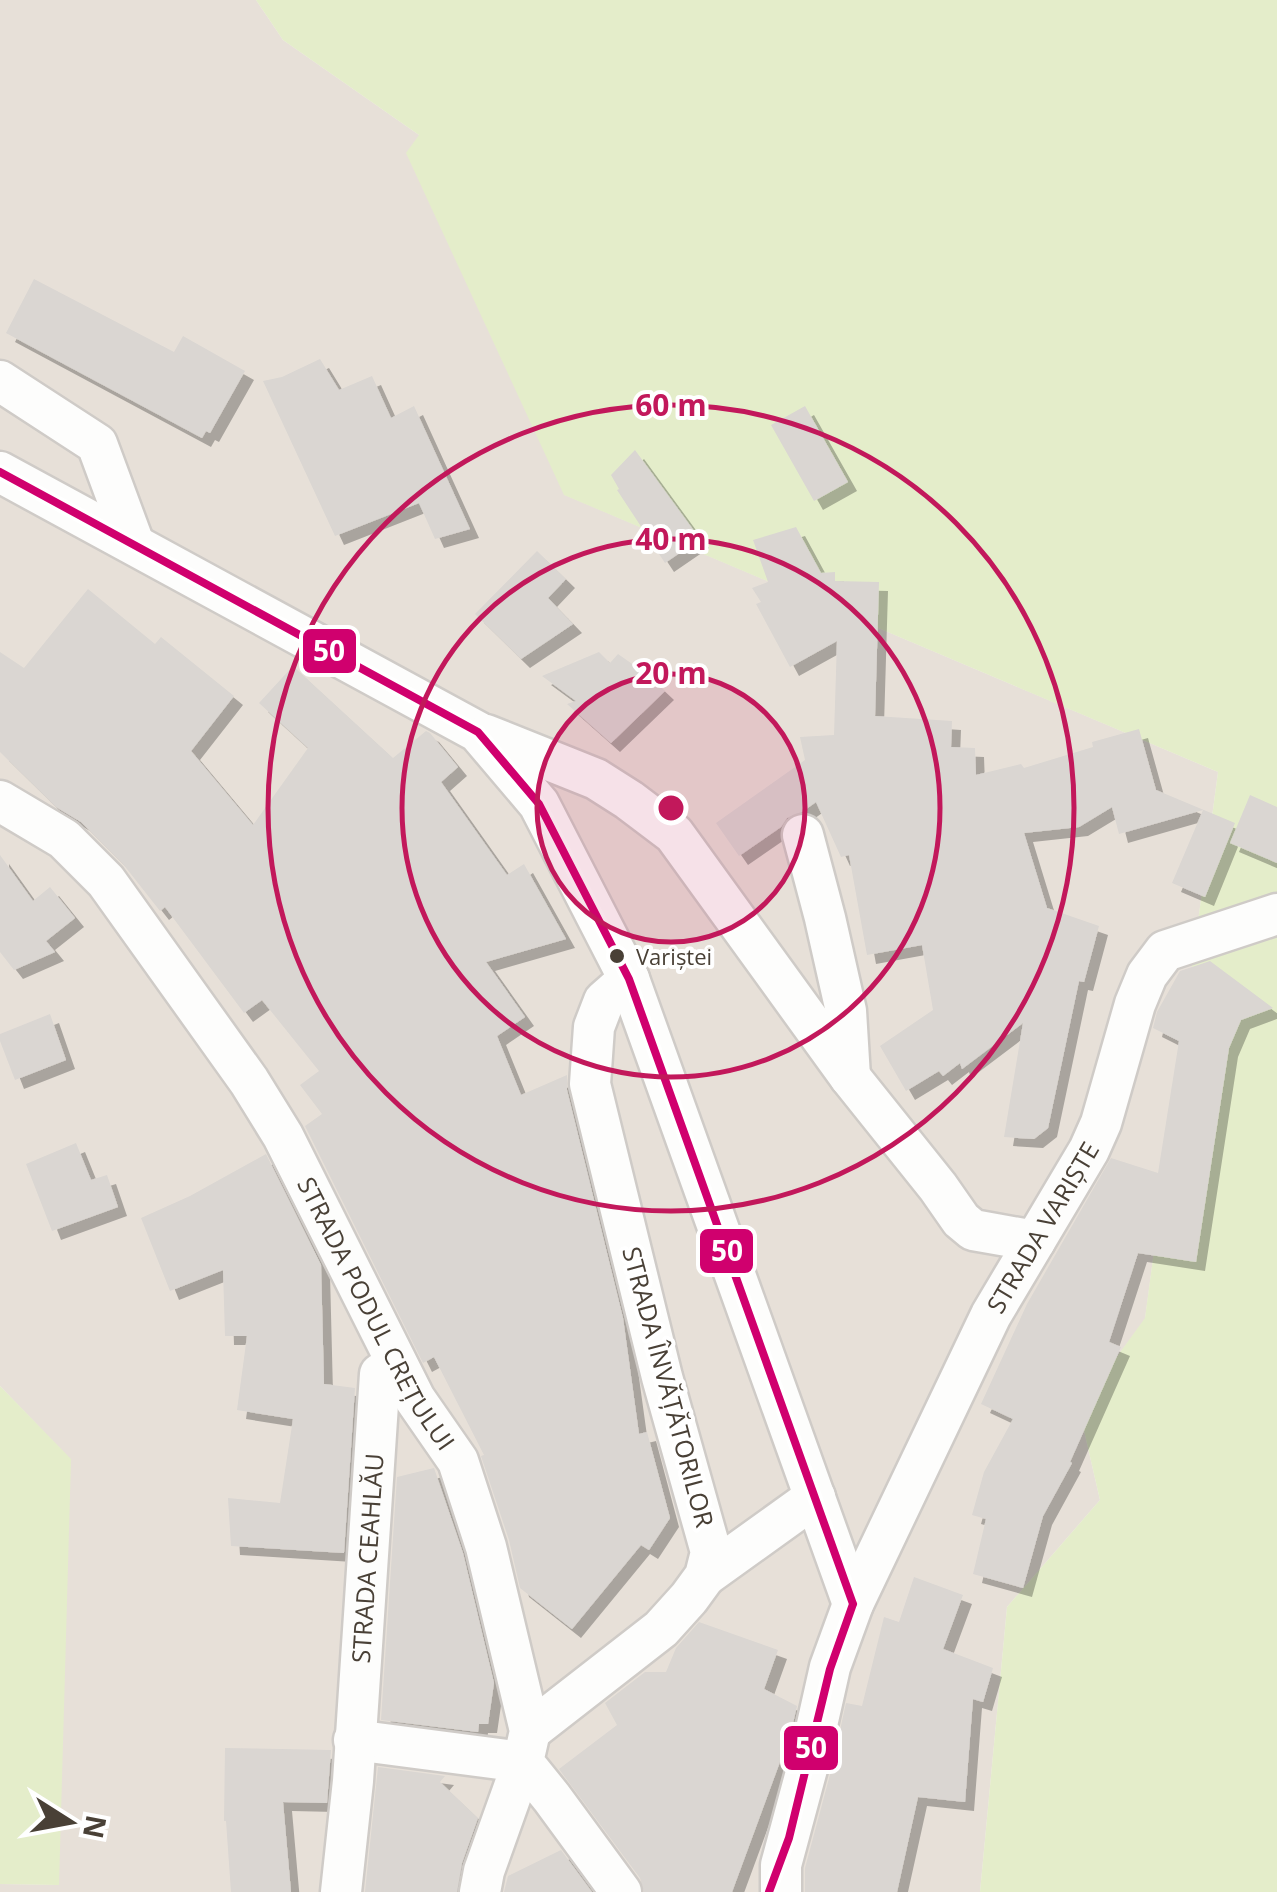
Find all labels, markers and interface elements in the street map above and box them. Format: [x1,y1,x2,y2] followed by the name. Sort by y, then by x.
[635,384,707,425] text: 60 m
[635,518,707,559] text: 40 m
[301,627,358,675] line badge: 50
[313,631,345,669] text: 50
[635,652,707,693] text: 20 m
[653,790,689,826] centre of rings
[636,941,712,971] place label: Variștei
[607,946,627,966] marker: Variștei
[978,1135,1106,1319] street label: STRADA VARIȘTE
[290,1171,463,1457] street label: STRADA PODUL CREȚULUI
[698,1227,755,1275] line badge: 50
[711,1231,743,1269] text: 50
[615,1243,723,1531] street label: STRADA ÎNVĂȚĂTORILOR
[343,1452,391,1664] street label: STRADA CEAHLĂU
[782,1724,840,1772] line badge: 50
[795,1728,827,1766] text: 50
[20,1772,120,1872] north arrow
[75,1812,116,1842] text: N

